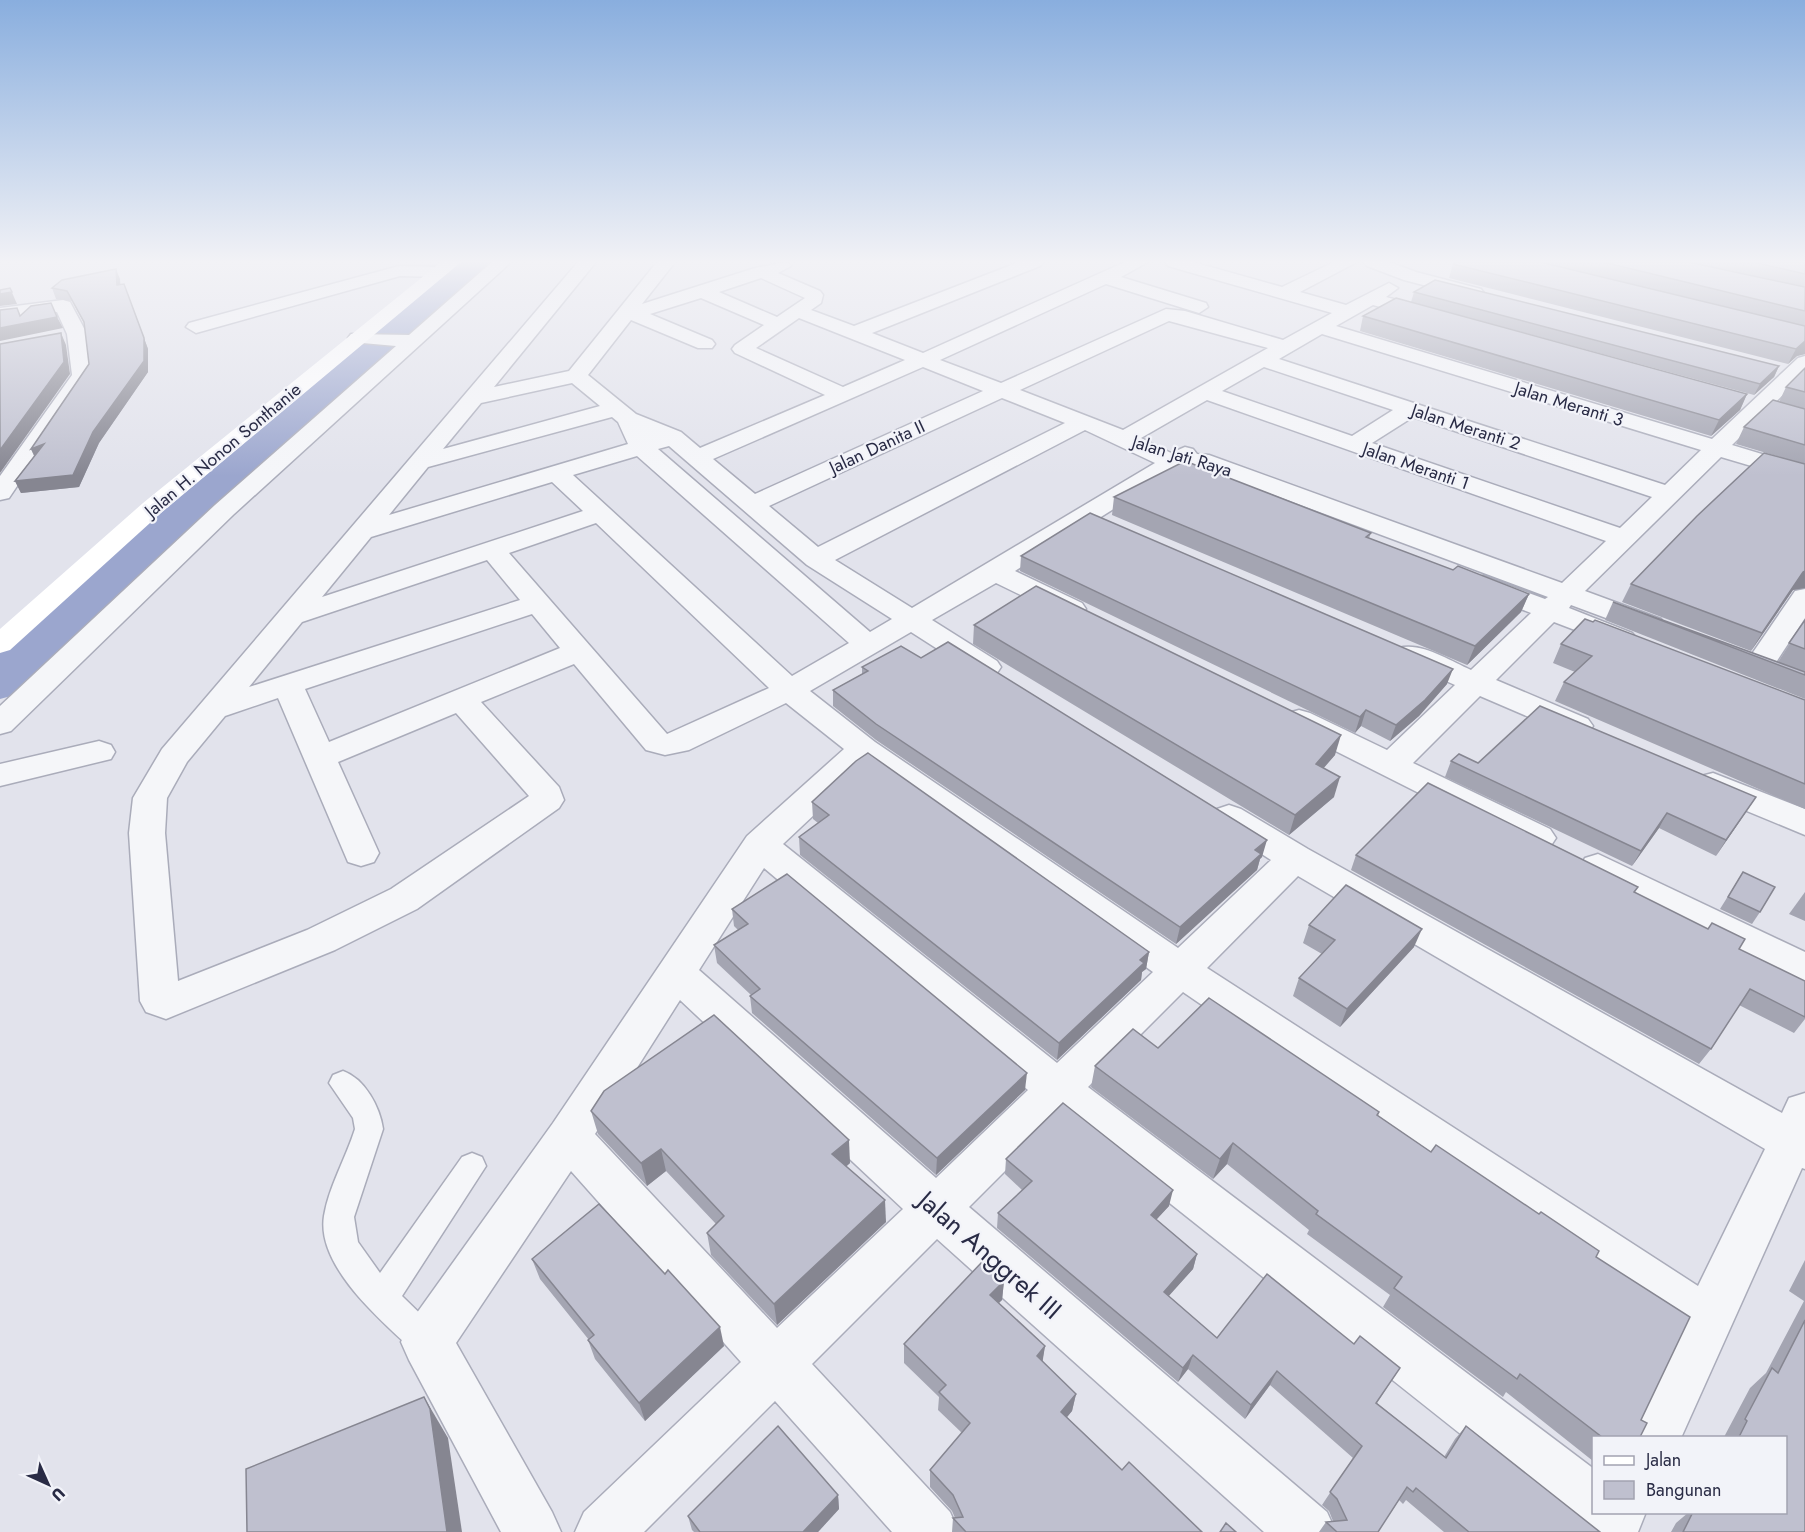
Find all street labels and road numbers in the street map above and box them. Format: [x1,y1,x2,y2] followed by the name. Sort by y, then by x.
[1509,374,1627,433] street label: Jalan Meranti 3
[138,377,307,525] street label: Jalan H. Nonon Sonthanie
[1406,396,1524,457] street label: Jalan Meranti 2
[823,413,929,481] street label: Jalan Danita II
[1127,428,1235,484] street label: Jalan Jati Raya
[1357,435,1473,496] street label: Jalan Meranti 1
[908,1180,1070,1328] street label: Jalan Anggrek III

